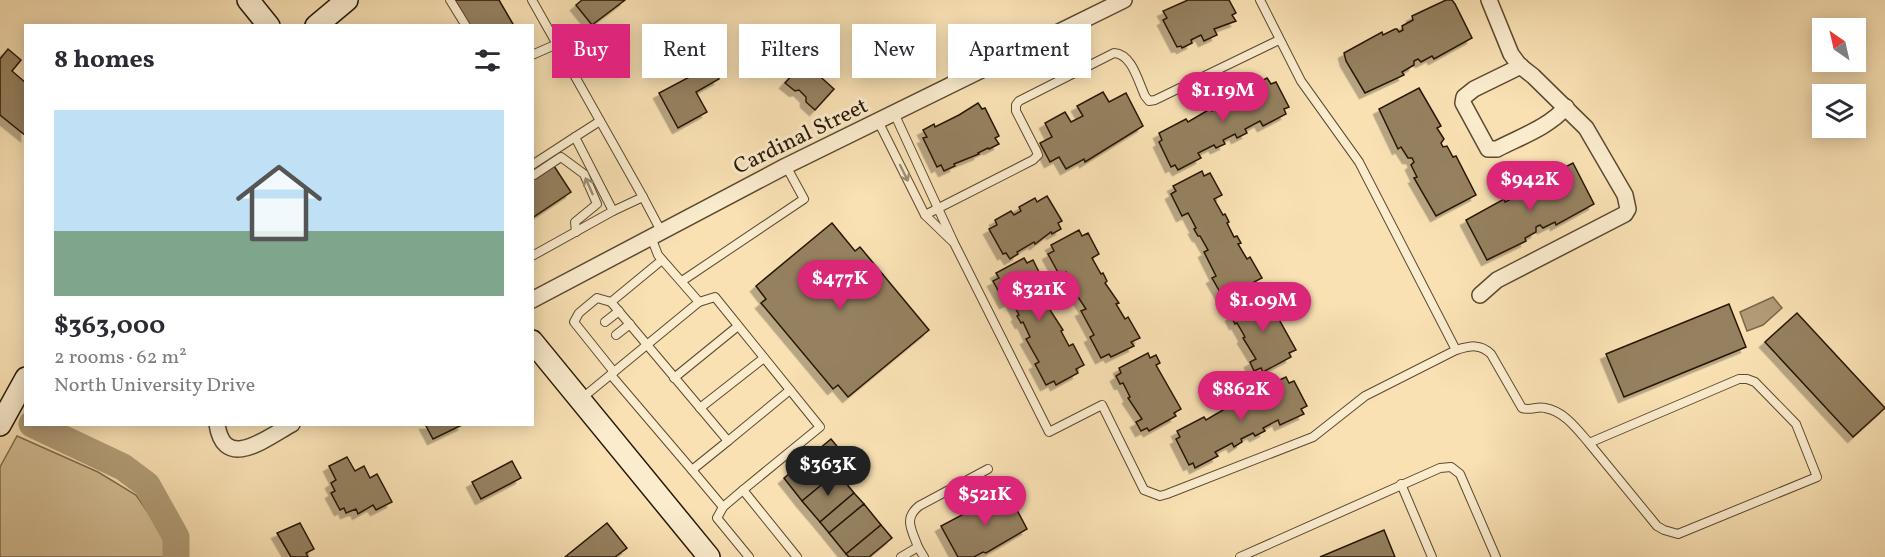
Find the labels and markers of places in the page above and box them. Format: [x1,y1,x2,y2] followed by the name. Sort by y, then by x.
[1174,72,1272,123] pin: $1.19M
[1488,161,1572,212] pin: $942K
[798,260,882,311] pin: $477K
[997,271,1081,322] pin: $321K
[1214,282,1312,333] pin: $1.09M
[1199,371,1283,422] pin: $862K
[786,446,870,497] pin: $363K
[943,476,1027,527] pin: $521K

